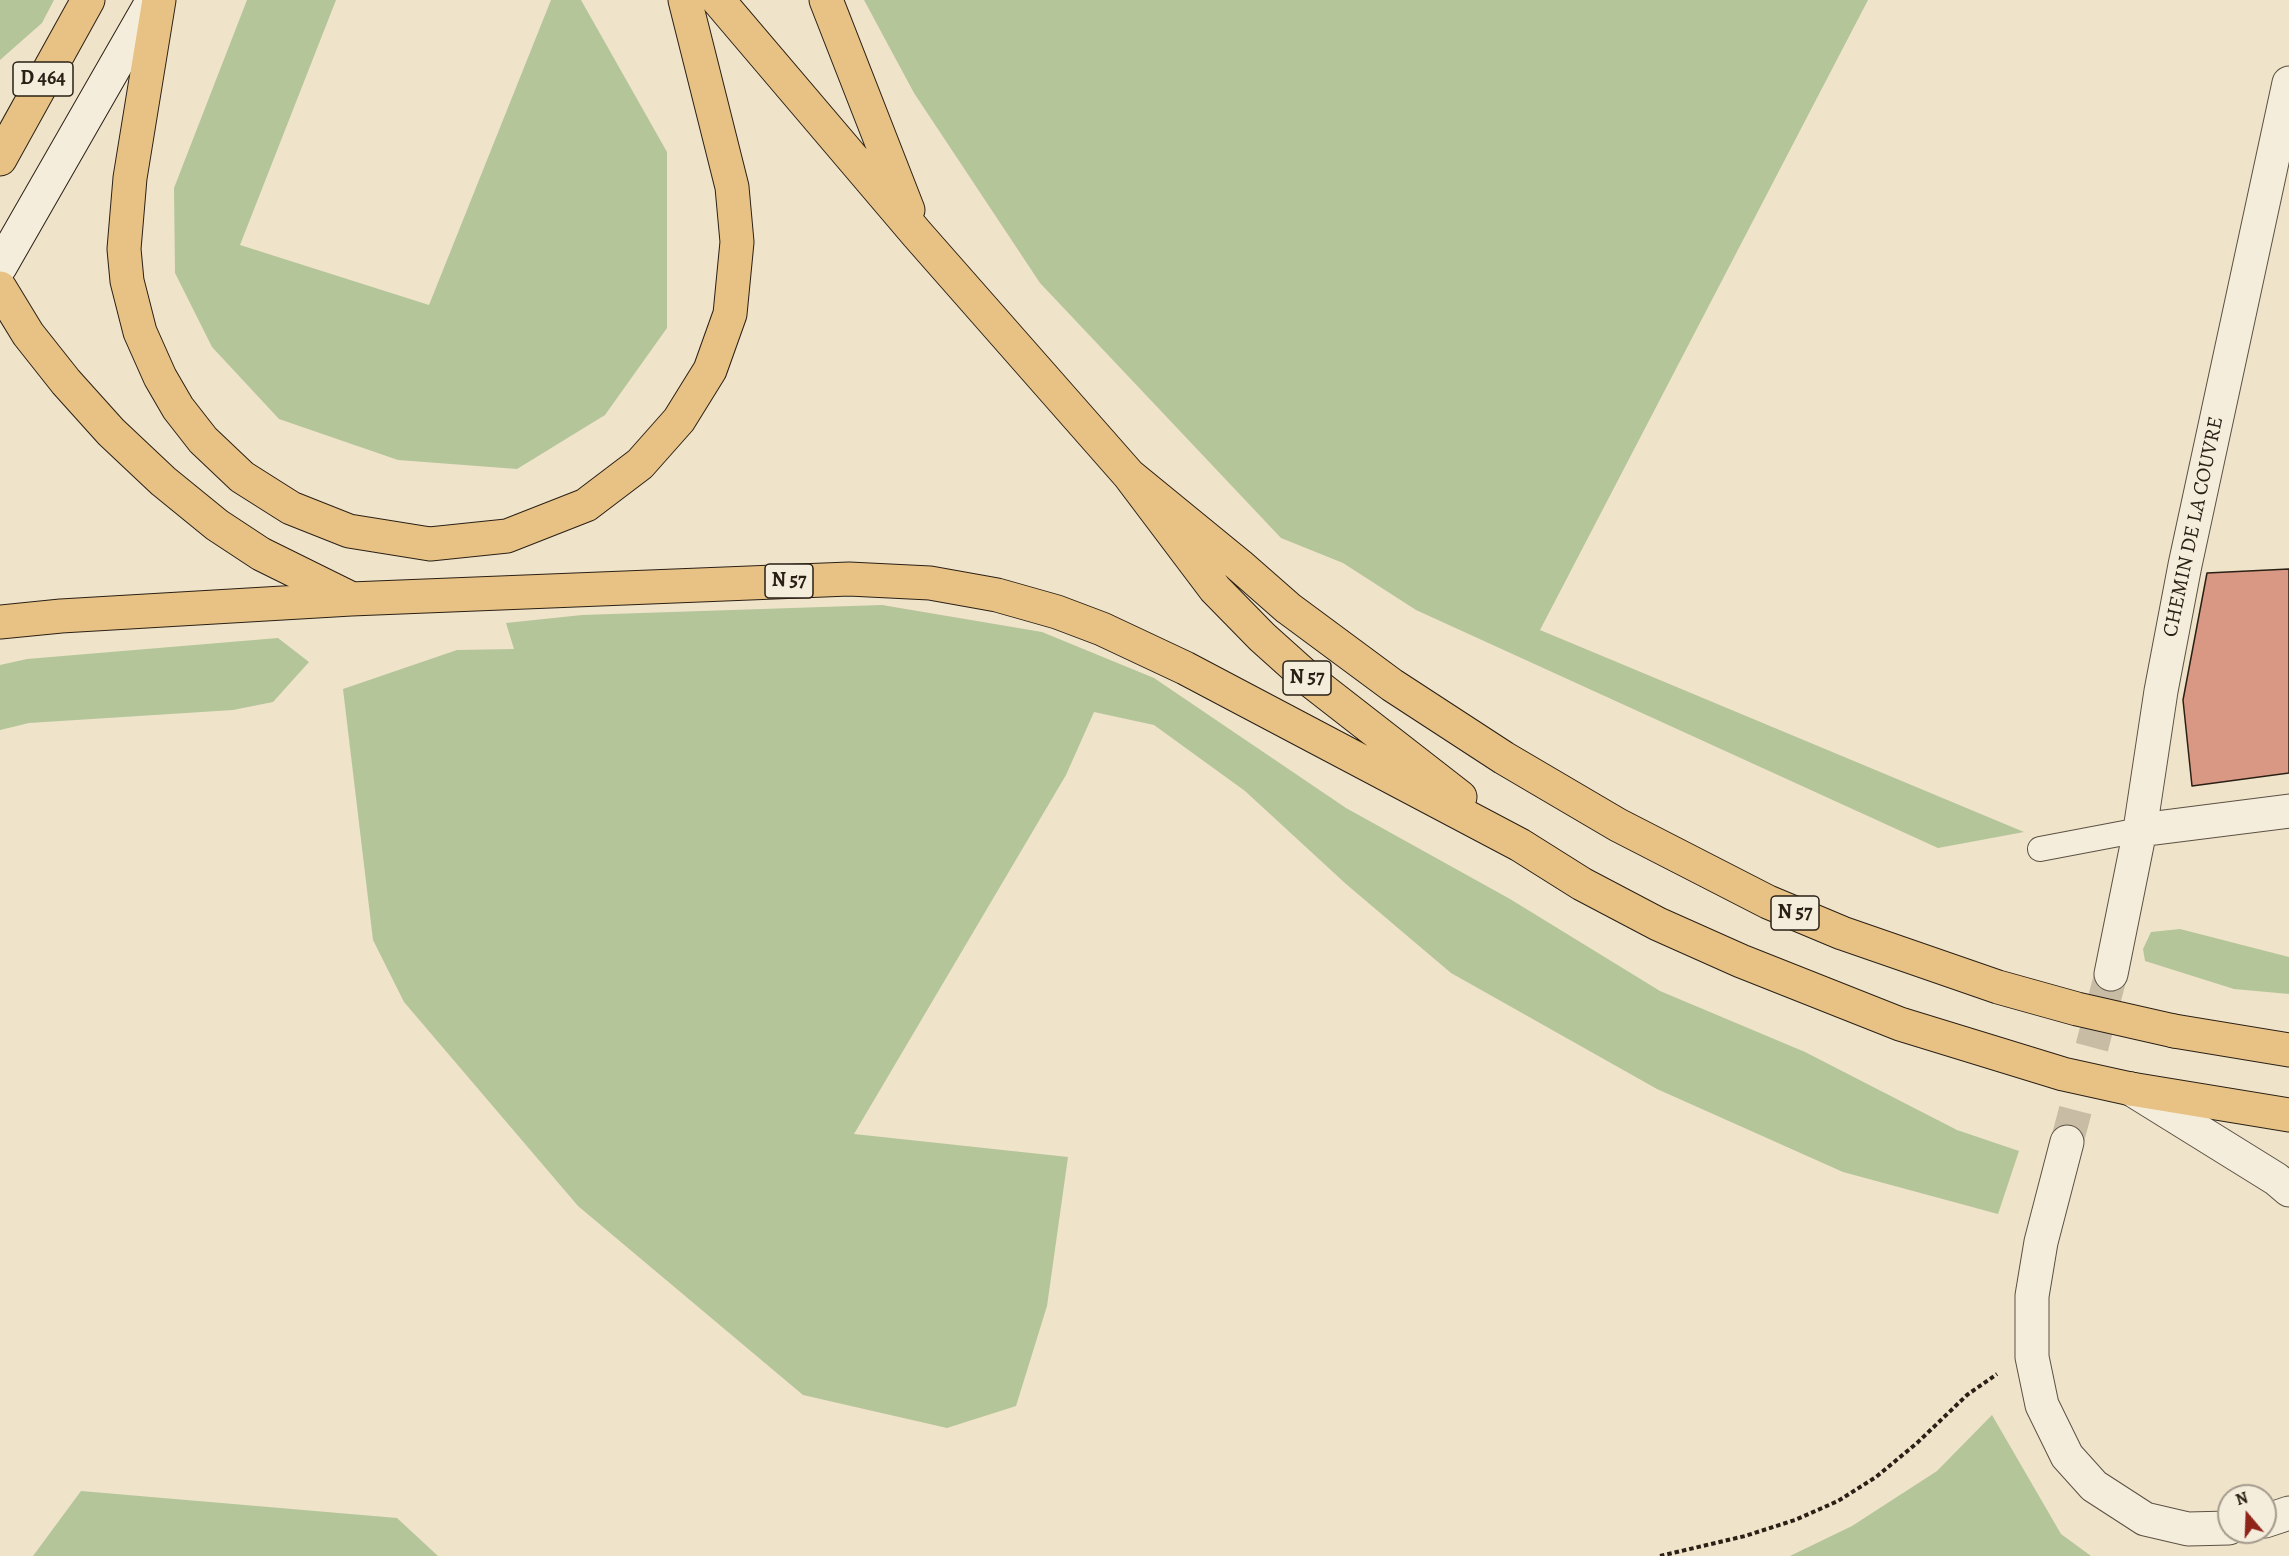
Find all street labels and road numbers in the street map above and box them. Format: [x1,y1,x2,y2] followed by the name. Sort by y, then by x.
[13,62,73,96] road number: D 464
[2158,414,2230,640] street label: CHEMIN DE LA COUVRE
[765,564,813,598] road number: N 57
[1283,661,1331,695] road number: N 57
[1771,896,1819,930] road number: N 57

